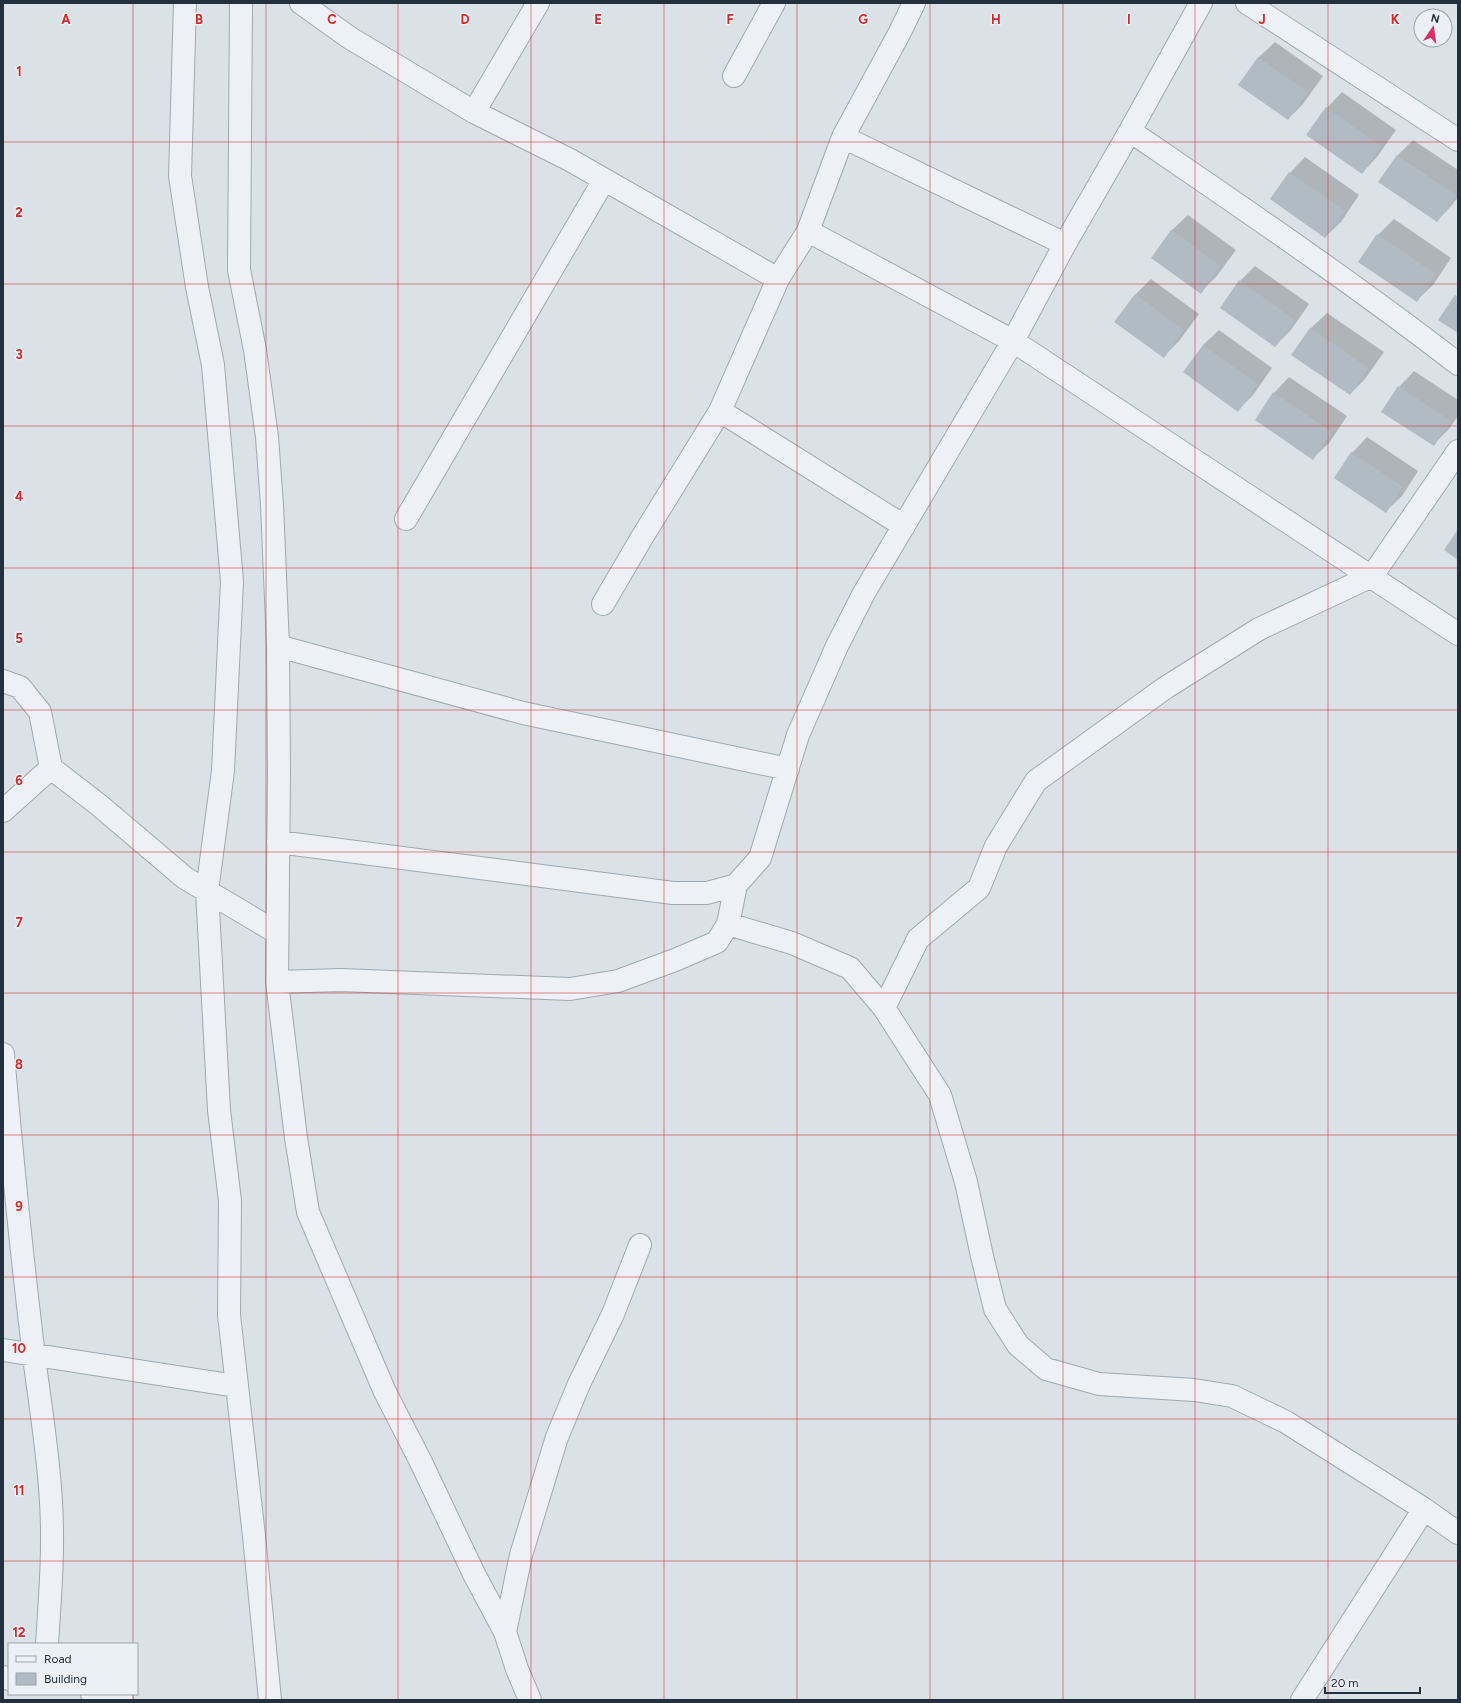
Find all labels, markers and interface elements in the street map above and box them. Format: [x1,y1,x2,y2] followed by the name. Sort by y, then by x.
[1413,8,1453,48] north arrow
[1430,11,1441,26] text: N
[61,12,71,27] text: A
[195,12,203,27] text: B
[327,12,337,27] text: C
[460,12,470,27] text: D
[594,12,602,27] text: E
[726,12,734,27] text: F
[858,12,868,27] text: G
[991,12,1001,27] text: H
[1127,12,1131,27] text: I
[1258,12,1266,27] text: J
[1391,12,1400,27] text: K
[16,64,22,79] text: 1
[15,205,23,220] text: 2
[15,347,23,362] text: 3
[15,489,23,504] text: 4
[15,631,23,646] text: 5
[15,773,23,788] text: 6
[15,915,23,930] text: 7
[15,1057,23,1072] text: 8
[15,1199,23,1214] text: 9
[12,1341,26,1356] text: 10
[14,1483,24,1498] text: 11
[12,1625,26,1640] text: 12
[8,1643,138,1695] legend
[44,1652,72,1666] text: Road
[1325,1669,1420,1695] scale bar
[44,1672,87,1686] text: Building
[1331,1676,1359,1690] text: 20 m

